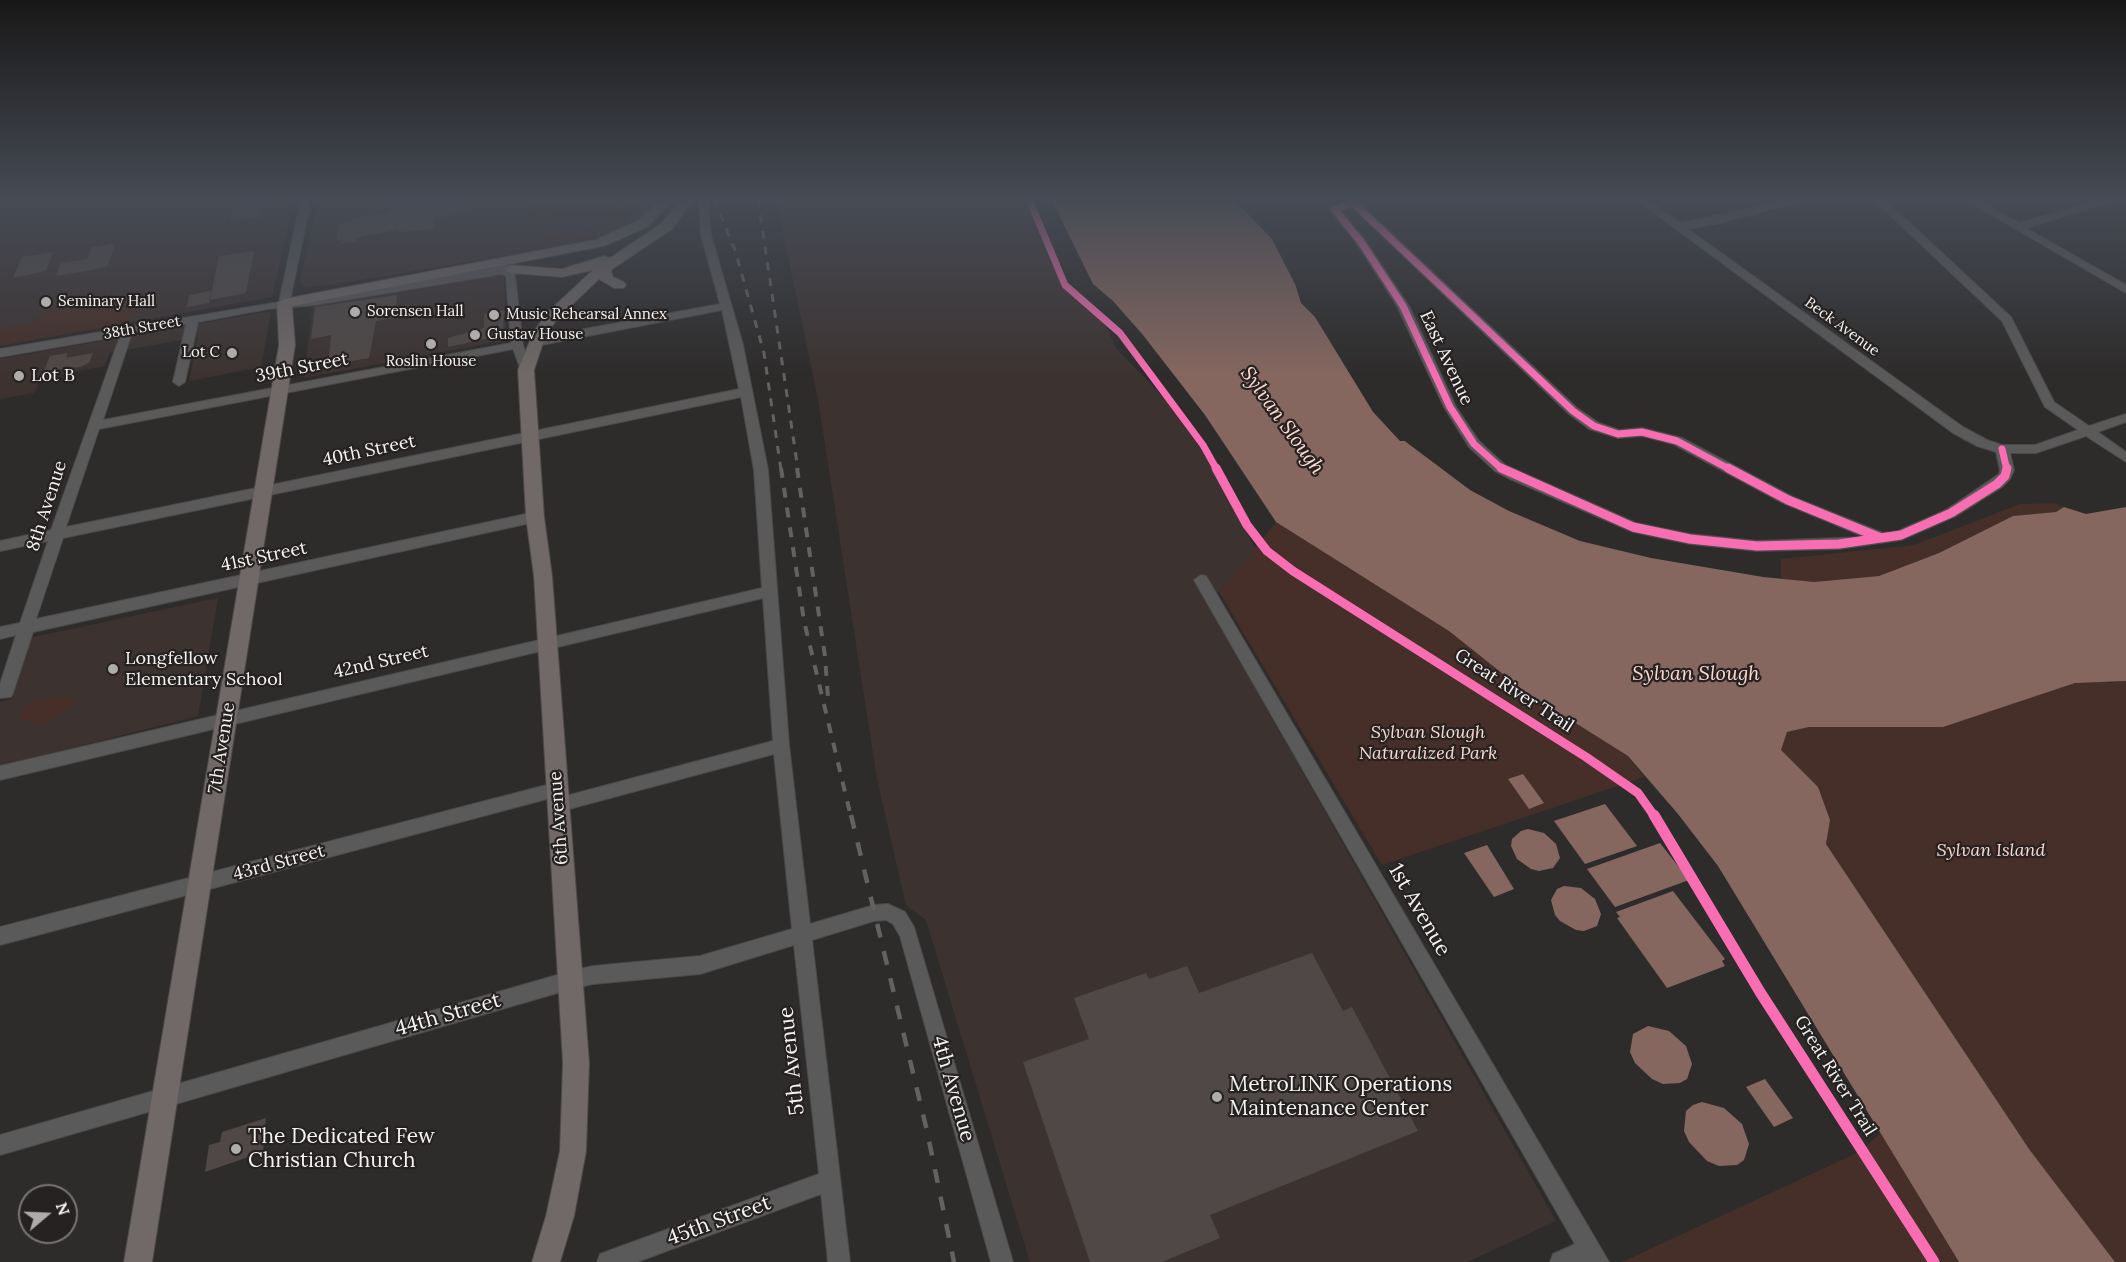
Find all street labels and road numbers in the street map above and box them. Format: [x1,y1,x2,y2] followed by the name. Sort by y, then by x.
[1801,294,1883,360] street label: Beck Avenue
[1415,307,1477,409] street label: East Avenue
[102,312,182,344] street label: 38th Street
[254,348,350,388] street label: 39th Street
[321,431,417,471] street label: 40th Street
[22,458,72,554] street label: 8th Avenue
[219,537,309,577] street label: 41st Street
[331,641,431,683] street label: 42nd Street
[1450,644,1578,738] street label: Great River Trail
[204,701,240,795] street label: 7th Avenue
[545,770,573,866] street label: 6th Avenue
[231,840,327,886] street label: 43rd Street
[1383,859,1455,961] street label: 1st Avenue
[392,988,504,1042] street label: 44th Street
[774,1006,810,1116] street label: 5th Avenue
[1789,1012,1881,1140] street label: Great River Trail
[926,1033,980,1145] street label: 4th Avenue
[664,1191,774,1251] street label: 45th Street

